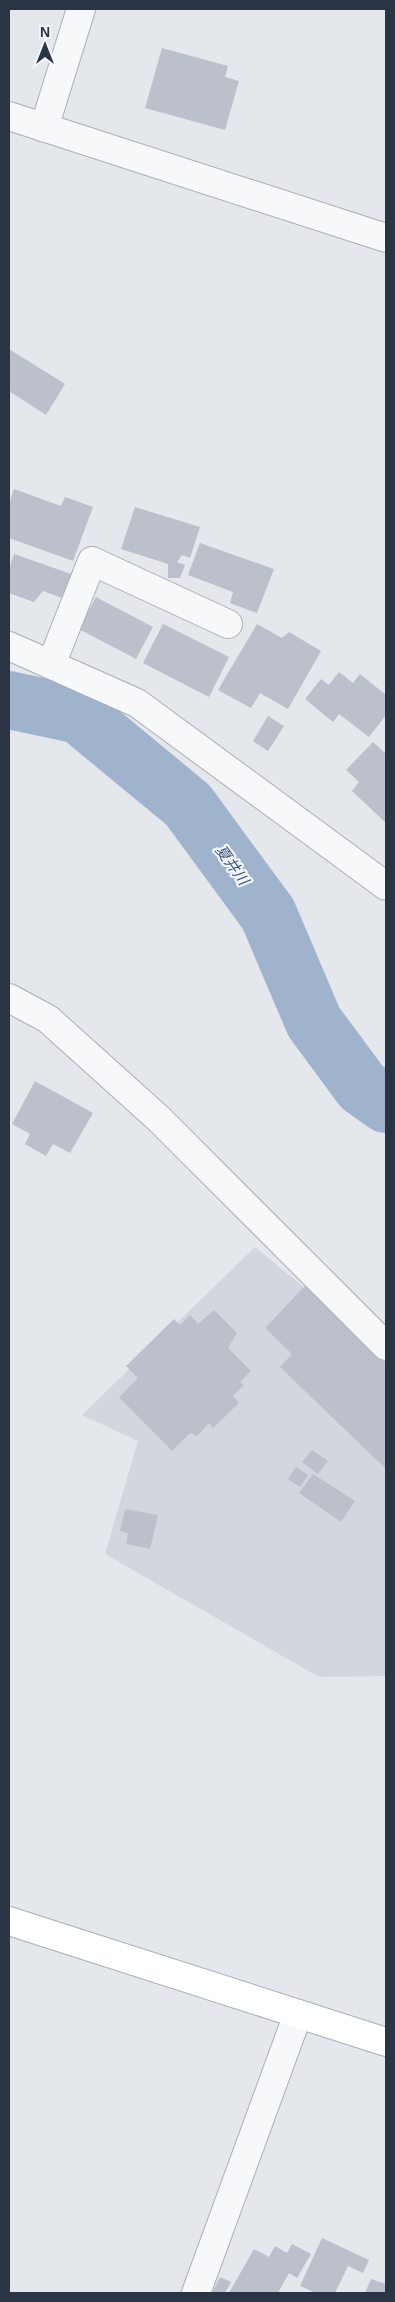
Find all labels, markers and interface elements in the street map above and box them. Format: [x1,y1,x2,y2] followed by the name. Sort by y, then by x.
[20,20,70,70] north arrow
[40,24,50,40] text: N
[212,842,254,890] water label: 夏井川

